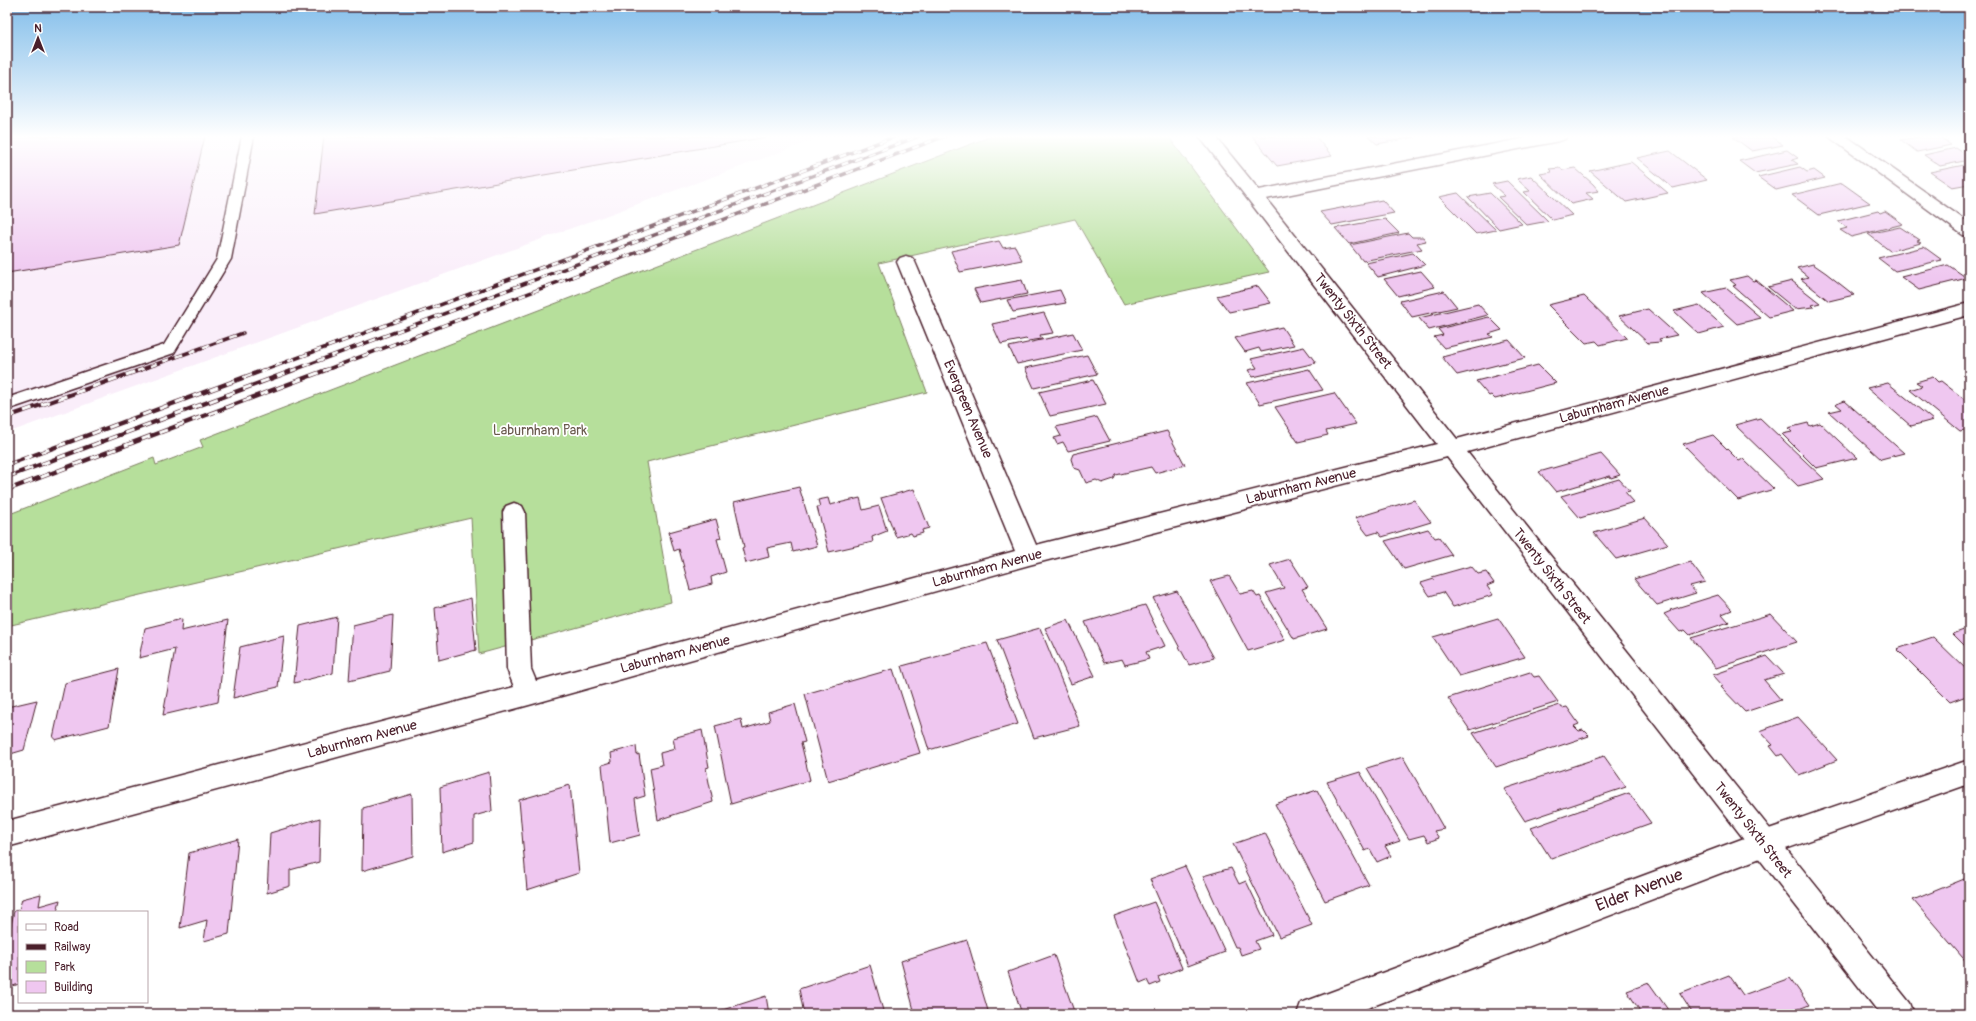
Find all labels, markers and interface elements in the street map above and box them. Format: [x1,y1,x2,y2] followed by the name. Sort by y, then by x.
[18,18,58,58] north arrow
[34,22,42,35] text: N
[1310,270,1396,373] street label: Twenty Sixth Street
[940,357,996,461] street label: Evergreen Avenue
[1557,381,1671,427] street label: Laburnham Avenue
[493,422,587,439] park label: Laburnham Park
[1244,464,1358,508] street label: Laburnham Avenue
[1509,525,1595,628] street label: Twenty Sixth Street
[930,545,1044,591] street label: Laburnham Avenue
[618,631,732,677] street label: Laburnham Avenue
[305,716,419,762] street label: Laburnham Avenue
[1710,779,1796,882] street label: Twenty Sixth Street
[1592,864,1686,916] street label: Elder Avenue
[18,911,148,1003] legend
[54,920,79,935] text: Road
[54,940,90,955] text: Railway
[54,960,75,975] text: Park
[54,980,93,995] text: Building

